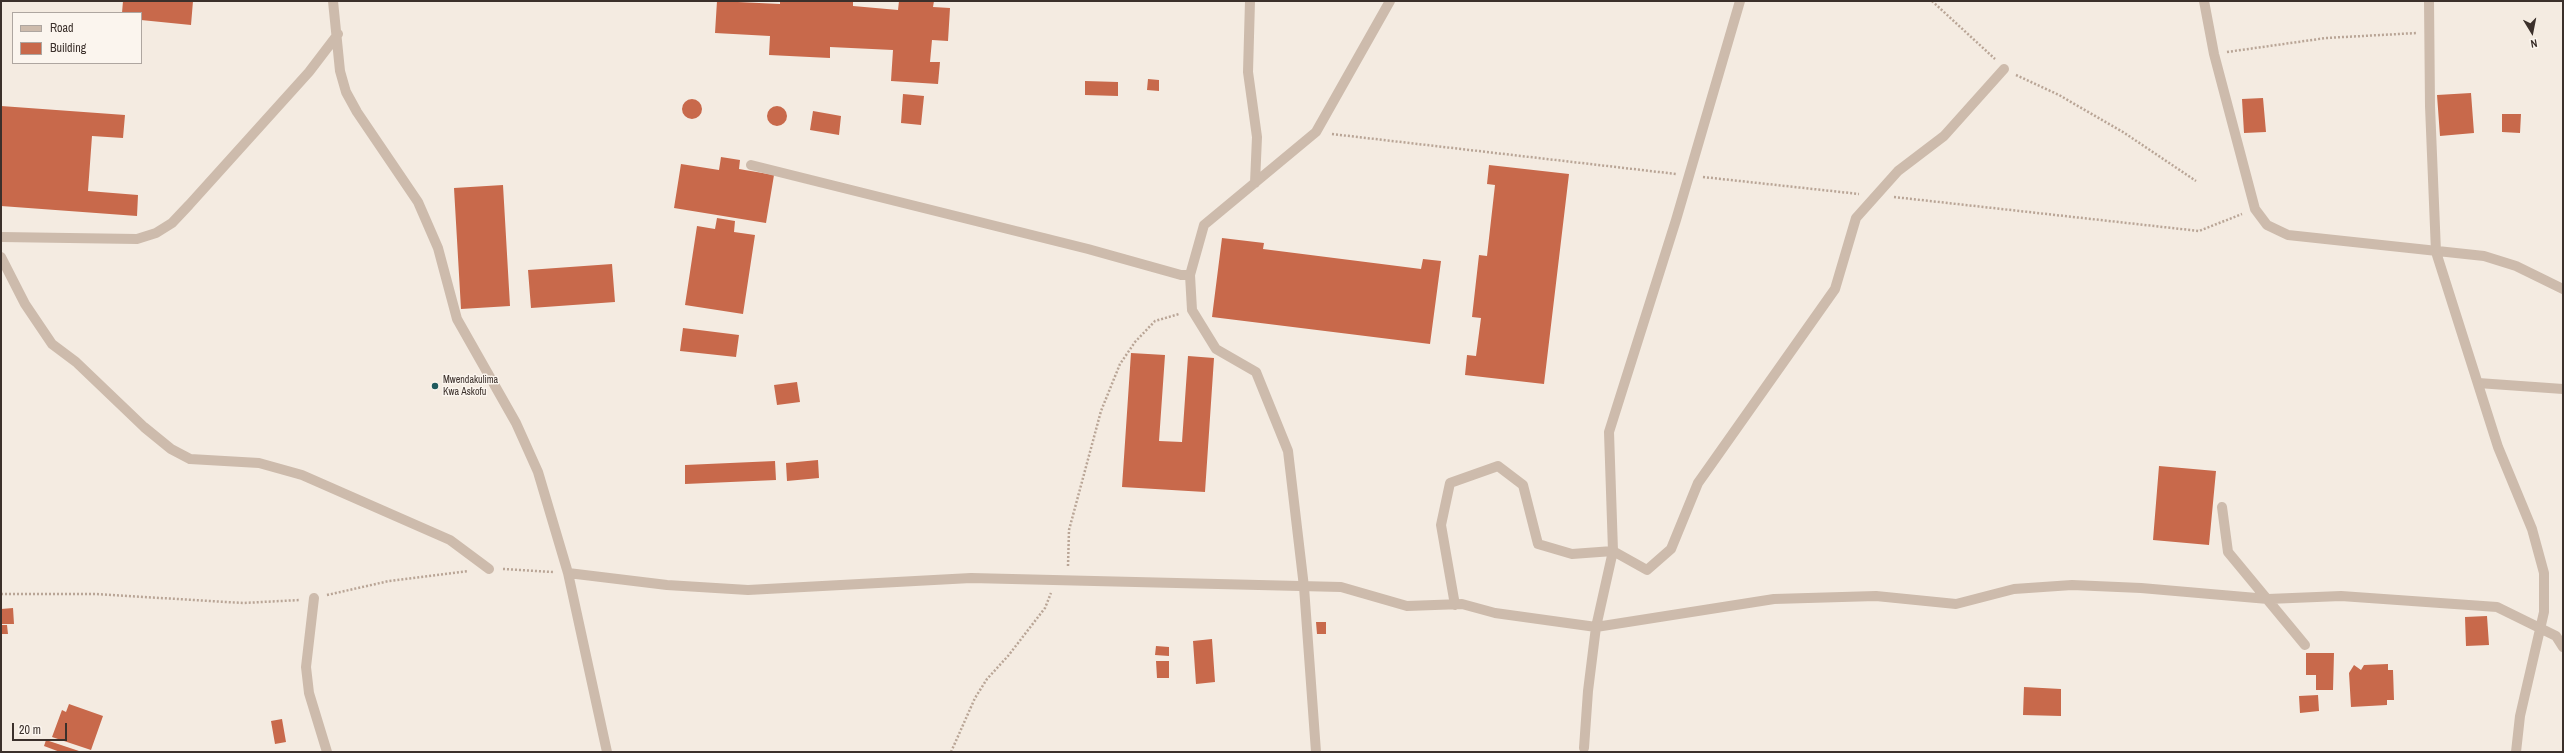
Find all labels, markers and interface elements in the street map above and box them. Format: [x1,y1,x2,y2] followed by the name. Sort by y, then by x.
[12,12,142,64] legend
[2512,12,2552,52] north arrow
[50,20,74,36] text: Road
[2530,36,2539,51] text: N
[50,40,86,56] text: Building
[443,374,498,398] place label: Mwendakulima Kwa Askofu
[430,381,440,391] marker: Mwendakulima Kwa Askofu
[14,715,69,741] scale bar
[19,722,41,738] text: 20 m

